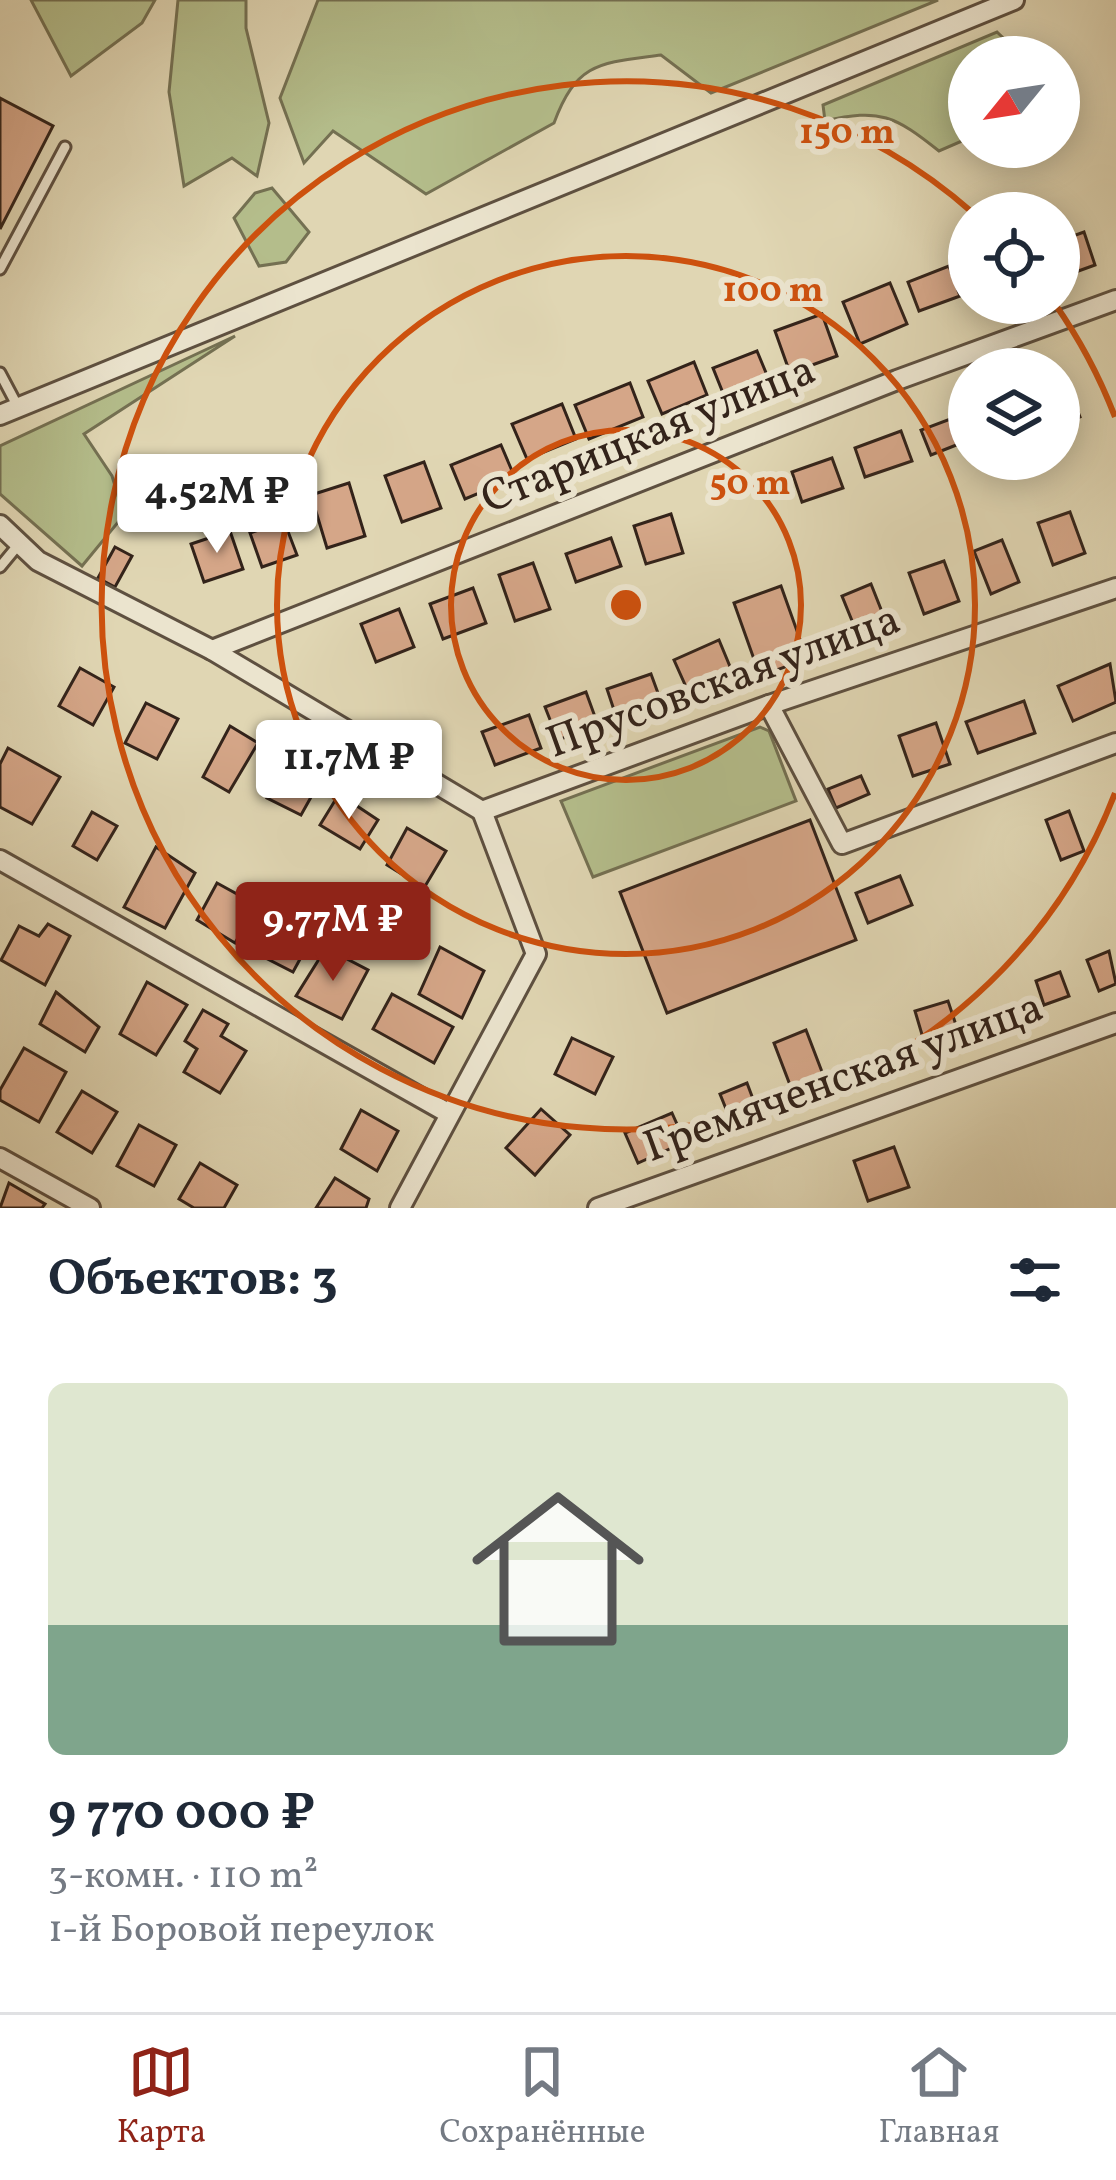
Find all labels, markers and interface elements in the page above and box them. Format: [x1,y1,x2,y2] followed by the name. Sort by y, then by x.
[948,36,1080,168] north arrow
[948,36,1080,480] map controls
[799,109,895,159] text: 150 m
[948,192,1080,324] button: locate
[722,267,824,317] text: 100 m
[472,340,826,532] street label: Старицкая улица
[948,348,1080,480] button: layers
[106,454,328,556] pin: 4.52M ₽
[709,460,791,510] text: 50 m
[144,466,290,520] text: 4.52M ₽
[605,584,647,626] centre of rings
[538,590,910,776] street label: Прусовская улица
[238,720,460,822] pin: 11.7M ₽
[283,732,415,786] text: 11.7M ₽
[222,882,444,984] pin: 9.77M ₽
[263,894,403,948] text: 9.77M ₽
[636,977,1052,1181] street label: Гремяченская улица
[48,1245,338,1316] text: Объектов: 3
[1002,1247,1068,1313] icon: filters
[450,1461,666,1677] icon: home
[48,1779,315,1850] text: 9 770 000 ₽
[48,1850,318,1904] text: 3-комн. · 110 m²
[48,1904,434,1958] text: 1-й Боровой переулок
[117,2039,206,2157] tab: Карта
[439,2039,645,2157] tab: Сохранённые
[879,2039,999,2157] tab: Главная

